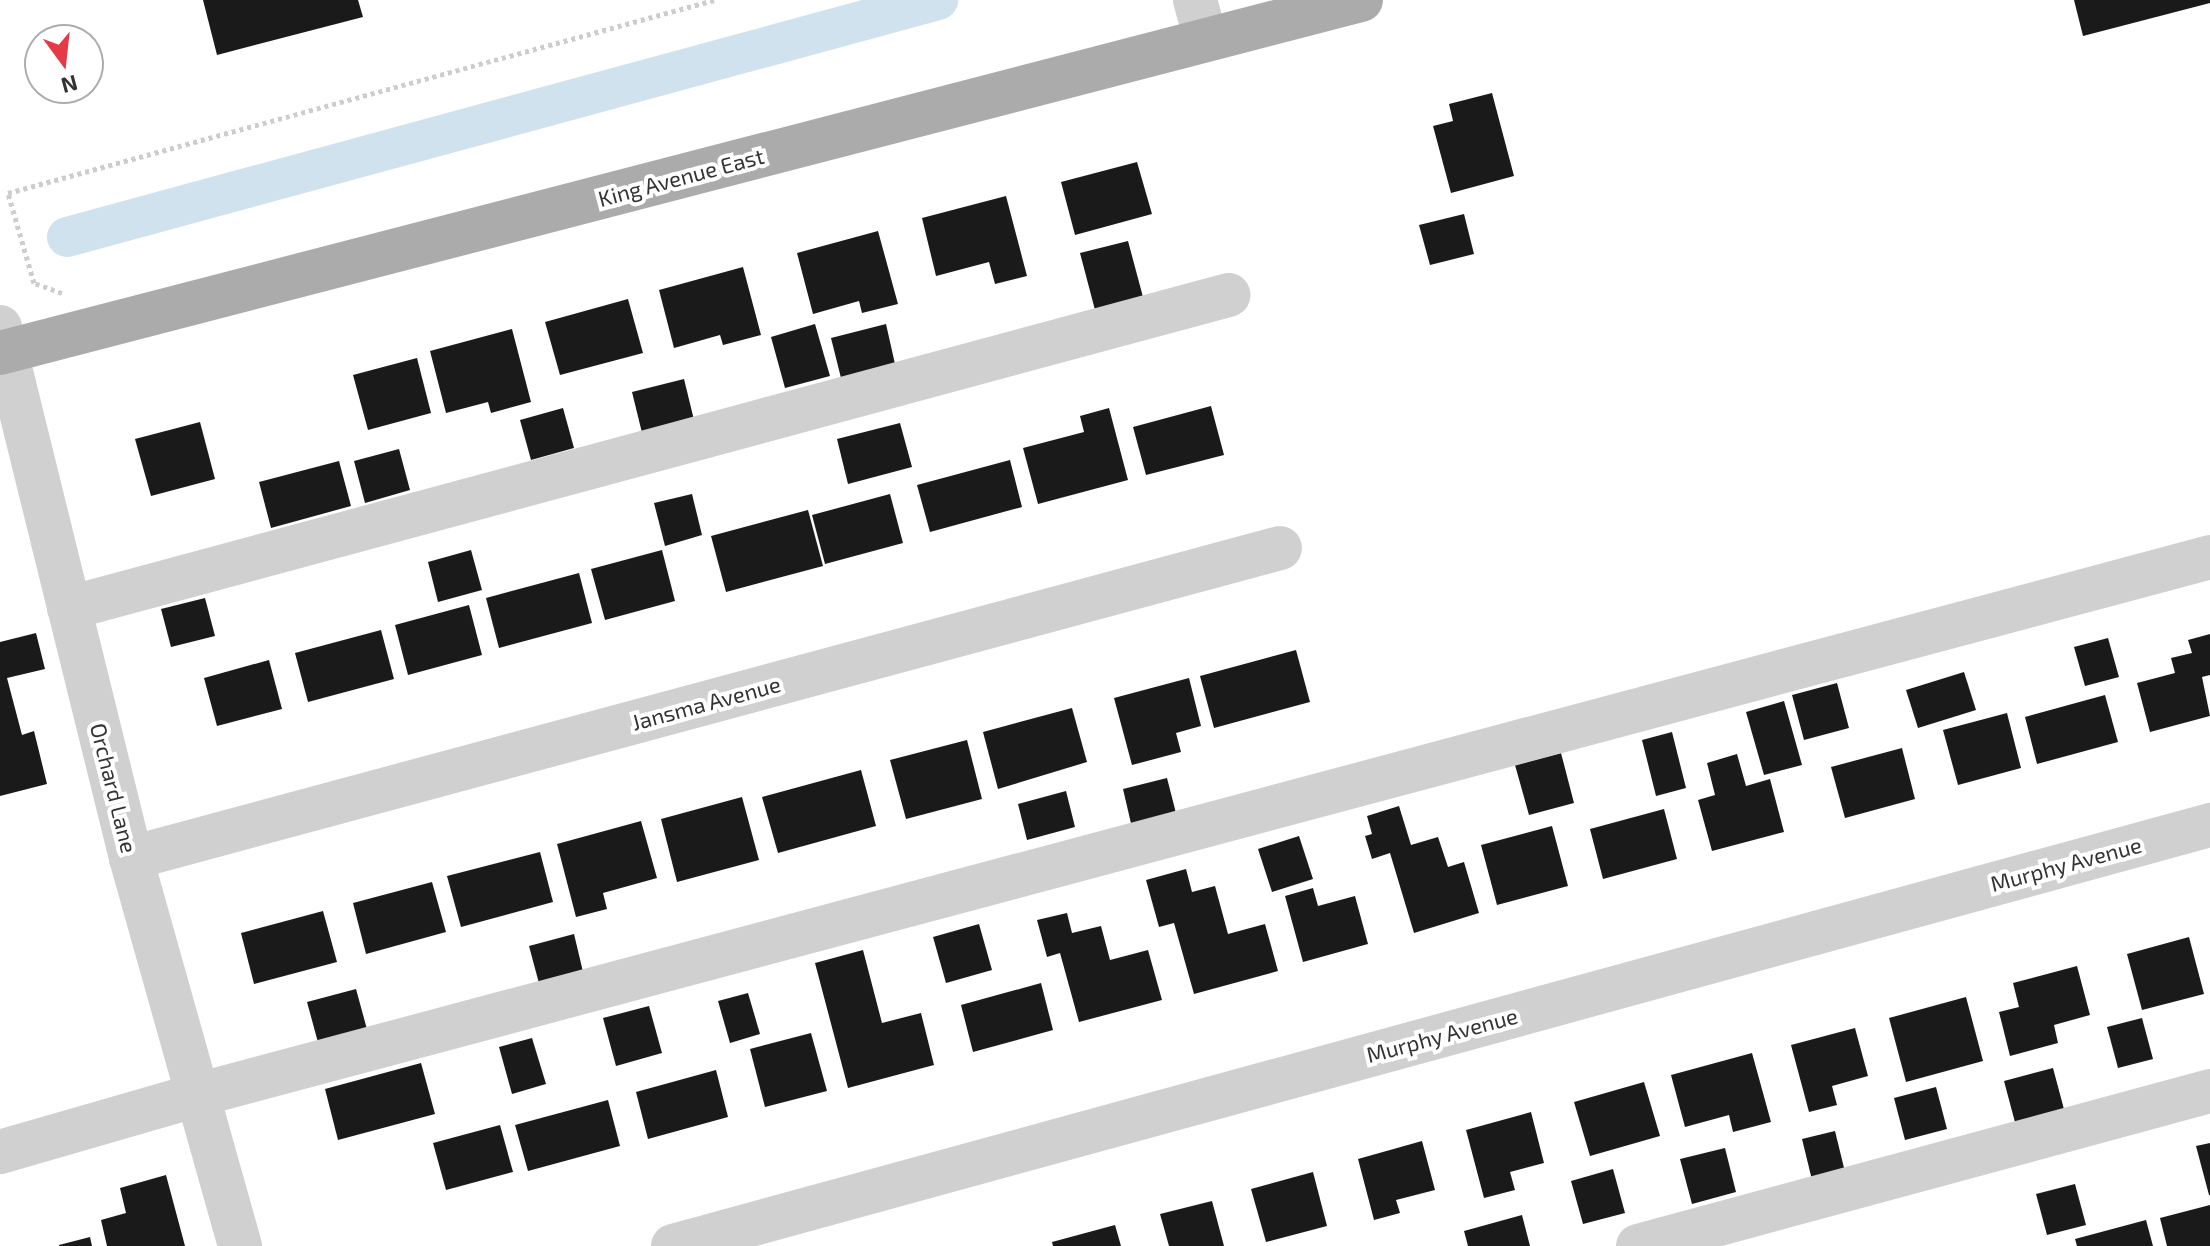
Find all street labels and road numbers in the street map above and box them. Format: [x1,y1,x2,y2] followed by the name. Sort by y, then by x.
[595,142,767,212] street label: King Avenue East
[628,670,784,736] street label: Jansma Avenue
[85,720,143,856] street label: Orchard Lane
[1987,831,2145,897] street label: Murphy Avenue
[1363,1002,1521,1068] street label: Murphy Avenue

